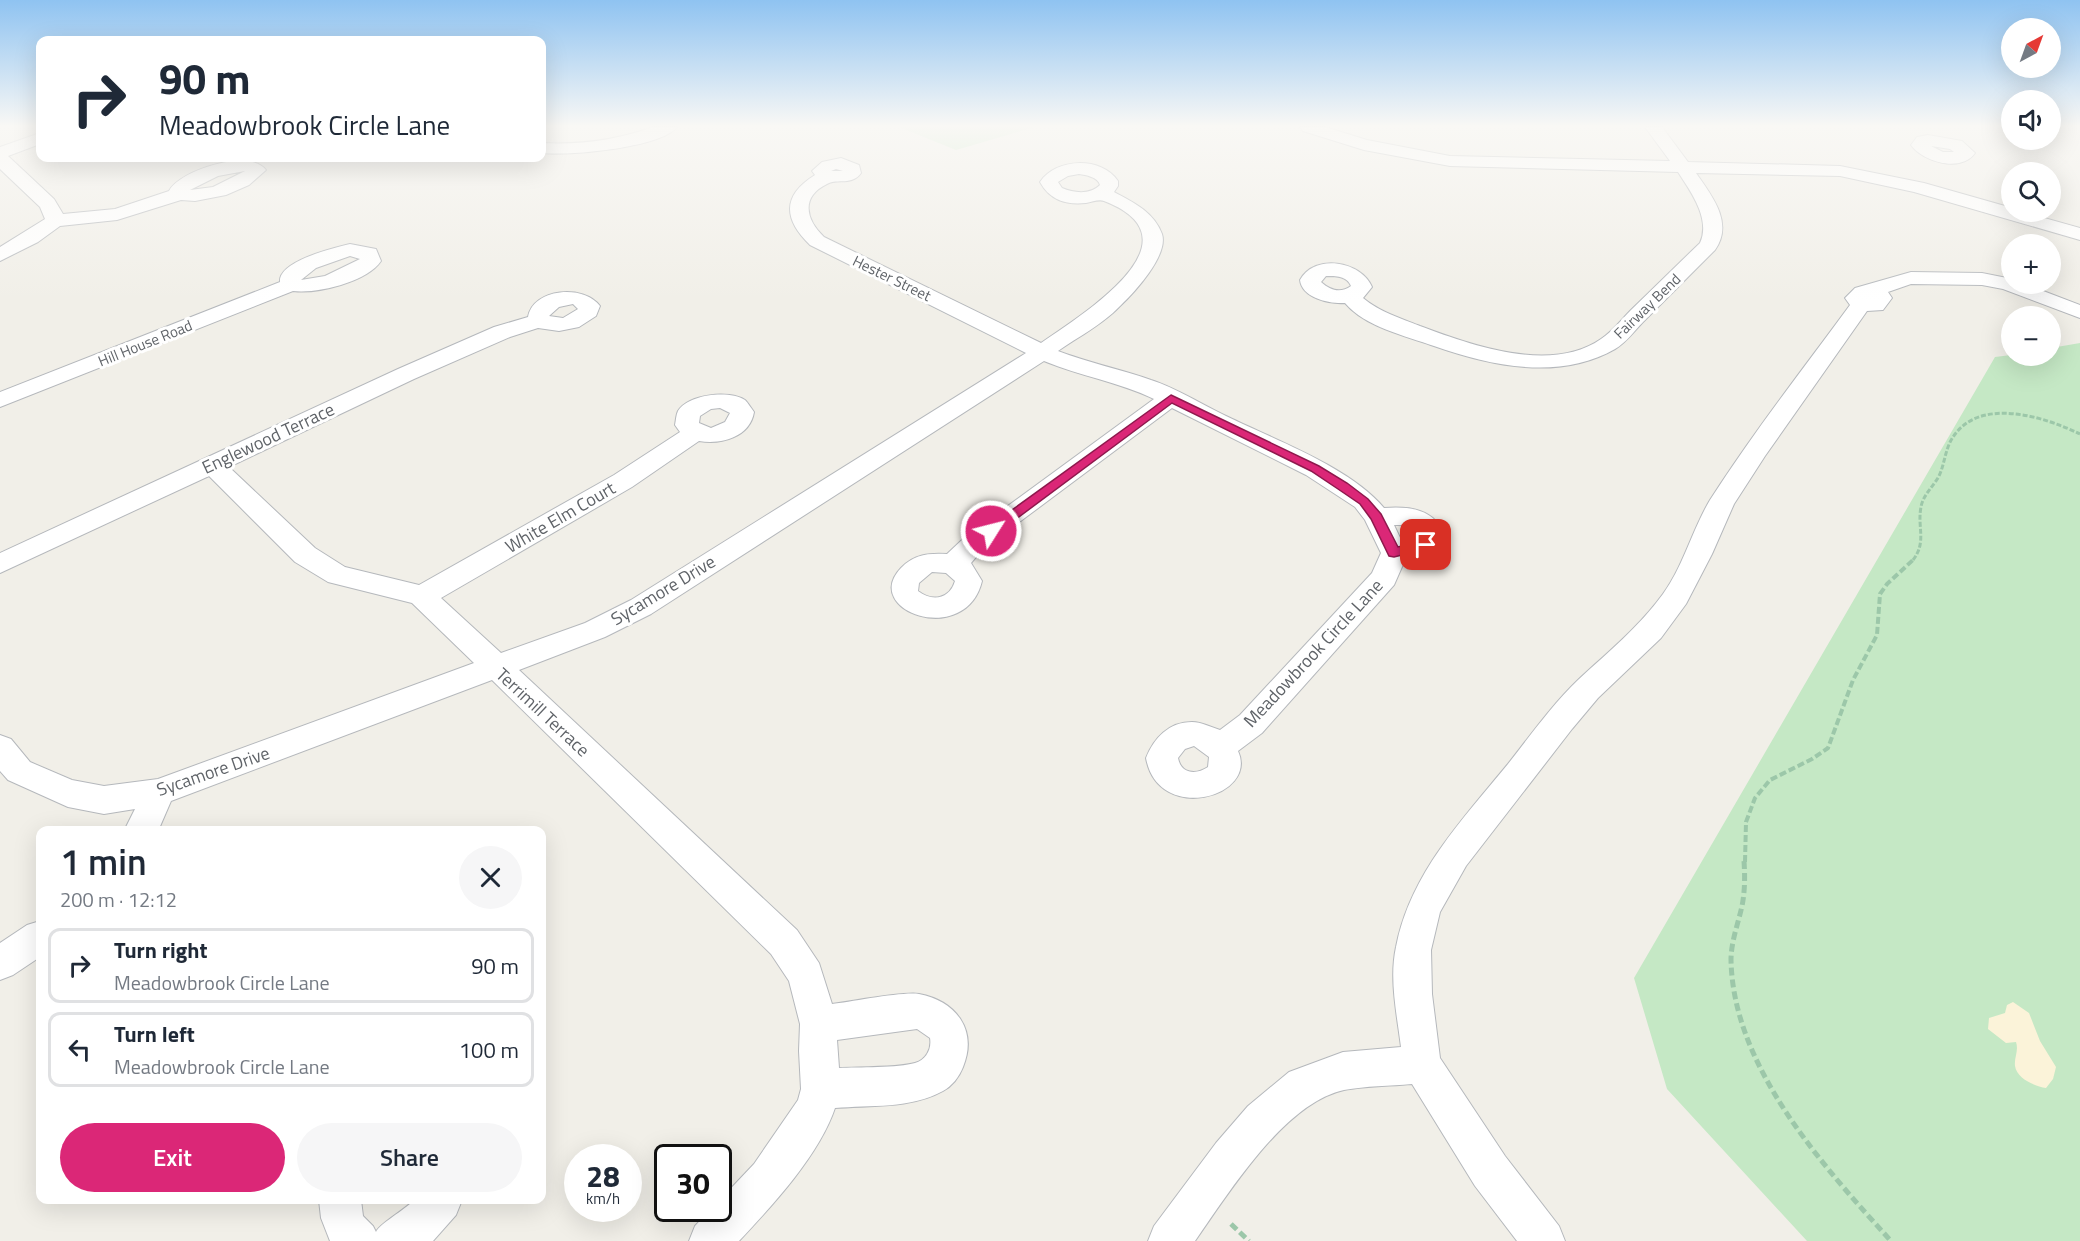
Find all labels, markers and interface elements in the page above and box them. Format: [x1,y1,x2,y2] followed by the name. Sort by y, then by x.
[2001,18,2061,78] north arrow
[2001,18,2061,366] map controls
[159,46,251,110] text: 90 m
[60,60,138,138] icon: right
[2001,90,2061,150] button: sound
[159,104,450,145] text: Meadowbrook Circle Lane
[2001,162,2061,222] button: search
[2001,234,2061,294] button: +
[849,249,936,307] street label: Hester Street
[1608,268,1686,344] street label: Fairway Bend
[2001,306,2061,366] button: −
[94,314,196,372] street label: Hill House Road
[197,395,339,481] street label: Englewood Terrace
[500,474,621,560] street label: White Elm Court
[959,499,1023,563] position arrow
[1400,519,1451,570] pin
[1409,528,1442,561] icon: arrive
[605,548,721,632] street label: Sycamore Drive
[1237,573,1389,733] street label: Meadowbrook Circle Lane
[490,661,596,763] street label: Terrimill Terrace
[153,739,273,803] street label: Sycamore Drive
[60,834,147,889] text: 1 min
[459,846,522,909] button: close
[60,884,177,915] text: 200 m · 12:12
[114,933,208,967] text: Turn right
[63,949,96,982] icon: right
[471,949,519,983] text: 90 m
[114,967,330,998] text: Meadowbrook Circle Lane
[114,1017,195,1051] text: Turn left
[63,1033,96,1066] icon: left
[459,1033,519,1067] text: 100 m
[114,1051,330,1082] text: Meadowbrook Circle Lane
[60,1123,285,1192] button: Exit
[297,1123,522,1192] button: Share
[654,1144,732,1222] speed limit sign: 30
[586,1153,620,1199] text: 28
[586,1187,620,1210] text: km/h

